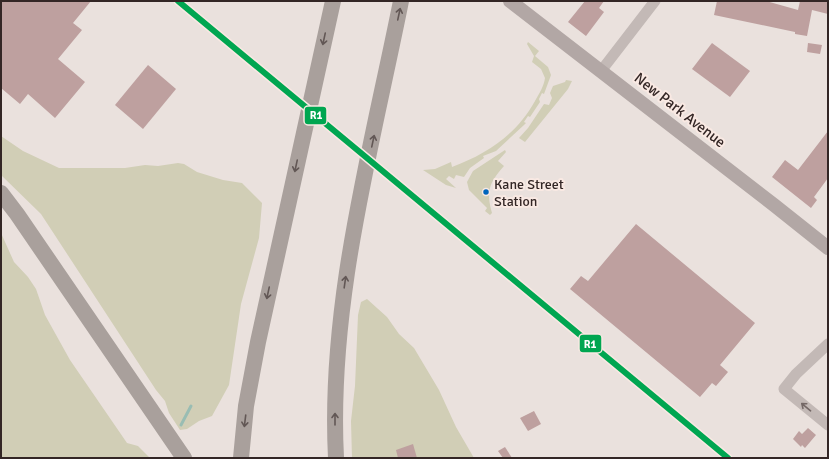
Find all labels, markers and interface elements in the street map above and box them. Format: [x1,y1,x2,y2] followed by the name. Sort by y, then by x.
[395,7,403,20] one-way arrow
[320,32,328,45] one-way arrow
[631,69,729,151] street label: New Park Avenue
[304,106,327,125] line badge: R1
[310,109,322,122] text: R1
[369,135,377,148] one-way arrow
[292,159,300,172] one-way arrow
[494,176,564,210] place label: Kane Street Station
[481,187,491,197] marker: Kane Street Station
[341,276,349,289] one-way arrow
[264,286,272,299] one-way arrow
[579,334,602,353] line badge: R1
[584,338,596,351] text: R1
[801,403,811,412] one-way arrow
[331,413,339,426] one-way arrow
[241,414,248,427] one-way arrow

